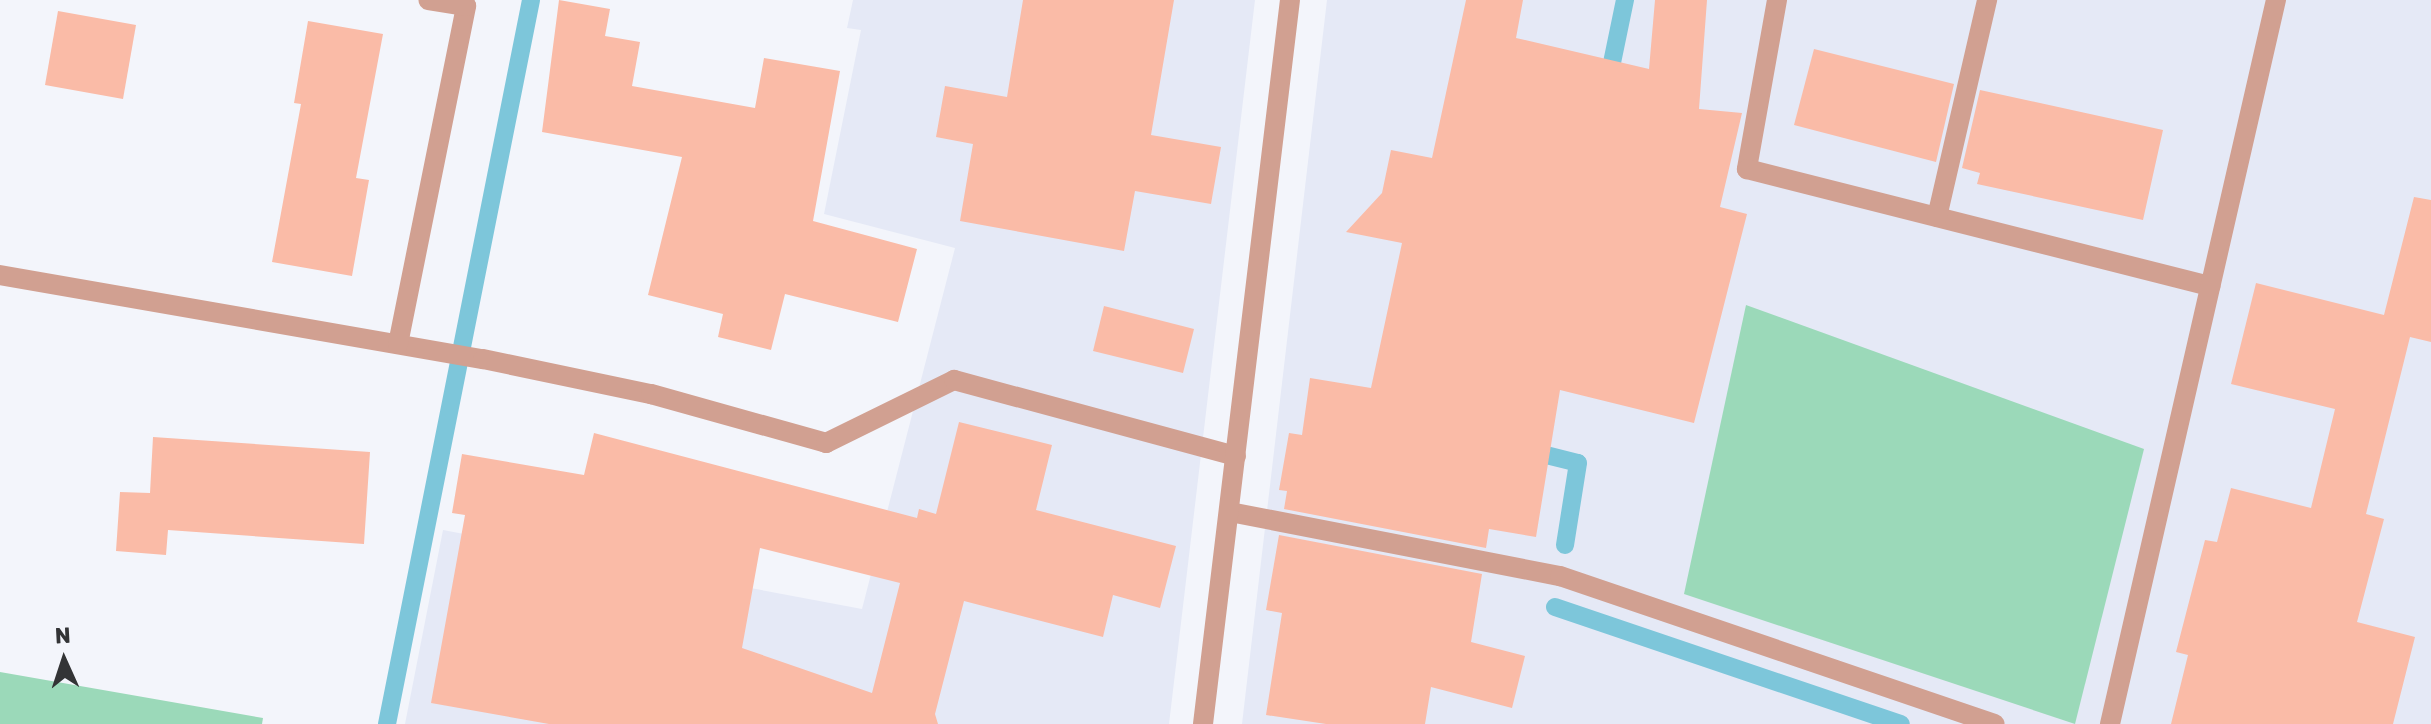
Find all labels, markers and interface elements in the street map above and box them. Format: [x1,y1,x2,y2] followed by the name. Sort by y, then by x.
[24,620,104,700] north arrow
[54,622,71,649] text: N

